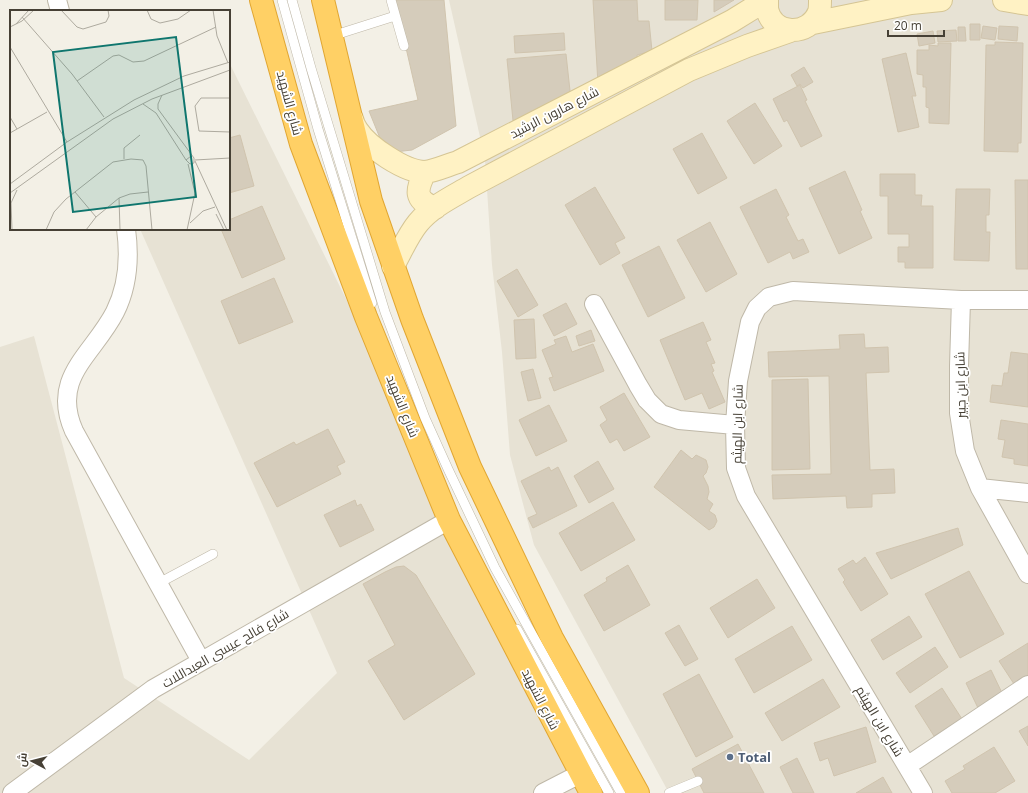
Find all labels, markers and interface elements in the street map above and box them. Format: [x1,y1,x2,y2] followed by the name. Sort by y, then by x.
[10,10,230,230] inset map
[888,12,944,38] scale bar
[894,17,922,34] text: 20 m
[273,69,307,137] street label: شارع الشهيد
[506,82,602,142] street label: شارع هارون الرشيد
[950,351,970,420] street label: شارع ابن جبير
[382,372,424,440] street label: شارع الشهيد
[727,384,748,464] street label: شارع ابن الهيثم
[158,604,292,692] street label: شارع فالح عيسى العبداللات
[518,665,564,733] street label: شارع الشهيد
[851,682,908,760] street label: شارع ابن الهيثم
[12,741,52,781] north arrow
[738,748,771,766] place label: Total
[13,752,30,768] text: ش
[725,752,735,762] marker: Total

